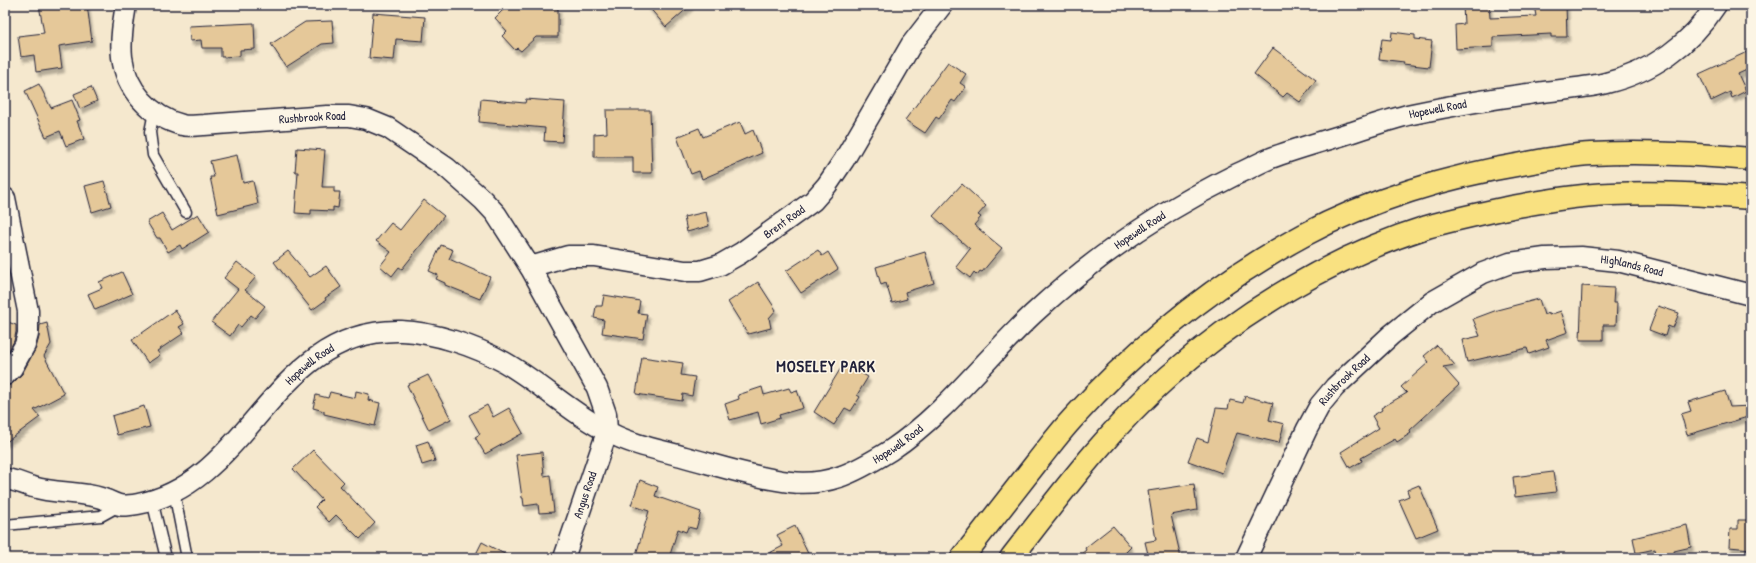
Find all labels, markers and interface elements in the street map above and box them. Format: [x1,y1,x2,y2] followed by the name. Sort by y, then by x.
[1407,95,1468,122] street label: Hopewell Road
[278,107,346,127] street label: Rushbrook Road
[760,200,808,242] street label: Brent Road
[1110,206,1169,253] street label: Hopewell Road
[1600,250,1665,280] street label: Highlands Road
[281,339,337,389] street label: Hopewell Road
[1314,350,1374,409] street label: Rushbrook Road
[776,355,876,377] district label: MOSELEY PARK
[869,420,927,467] street label: Hopewell Road
[569,469,601,521] street label: Angus Road

